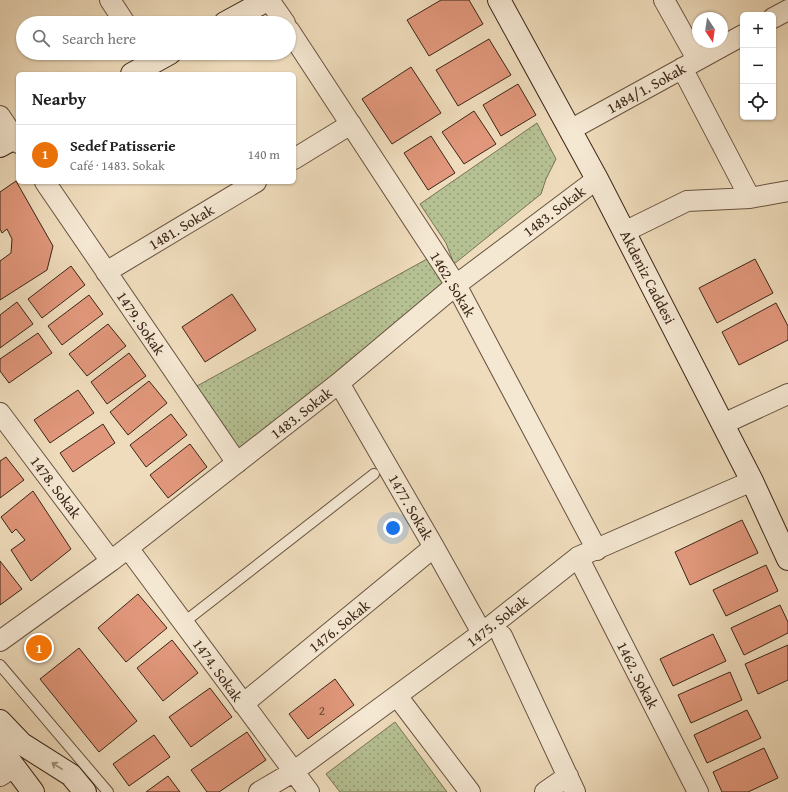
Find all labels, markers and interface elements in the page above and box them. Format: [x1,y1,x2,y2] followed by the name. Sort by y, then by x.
[692,12,728,48] north arrow
[740,12,776,120] map controls
[740,12,776,48] button: +
[16,16,296,60] search box
[30,27,52,49] icon: search
[62,28,136,49] text: Search here
[740,48,776,84] button: −
[603,57,690,118] street label: 1484/1. Sokak
[740,84,776,120] button: locate
[32,86,86,111] text: Nearby
[70,135,176,156] text: Sedef Patisserie
[42,145,48,164] text: 1
[248,145,280,164] text: 140 m
[70,156,165,175] text: Café · 1483. Sokak
[518,180,590,241] street label: 1483. Sokak
[144,199,218,255] street label: 1481. Sokak
[615,226,681,328] street label: Akdeniz Caddesi
[425,247,481,321] street label: 1462. Sokak
[112,287,170,360] street label: 1479. Sokak
[266,382,337,444] street label: 1483. Sokak
[26,451,87,523] street label: 1478. Sokak
[384,470,439,544] street label: 1477. Sokak
[383,518,403,538] your location
[462,590,533,652] street label: 1475. Sokak
[304,595,374,657] street label: 1476. Sokak
[26,633,52,663] pin: 1
[188,634,248,706] street label: 1474. Sokak
[612,638,664,713] street label: 1462. Sokak
[319,701,325,720] house number: 2
[51,761,63,769] one-way arrow

